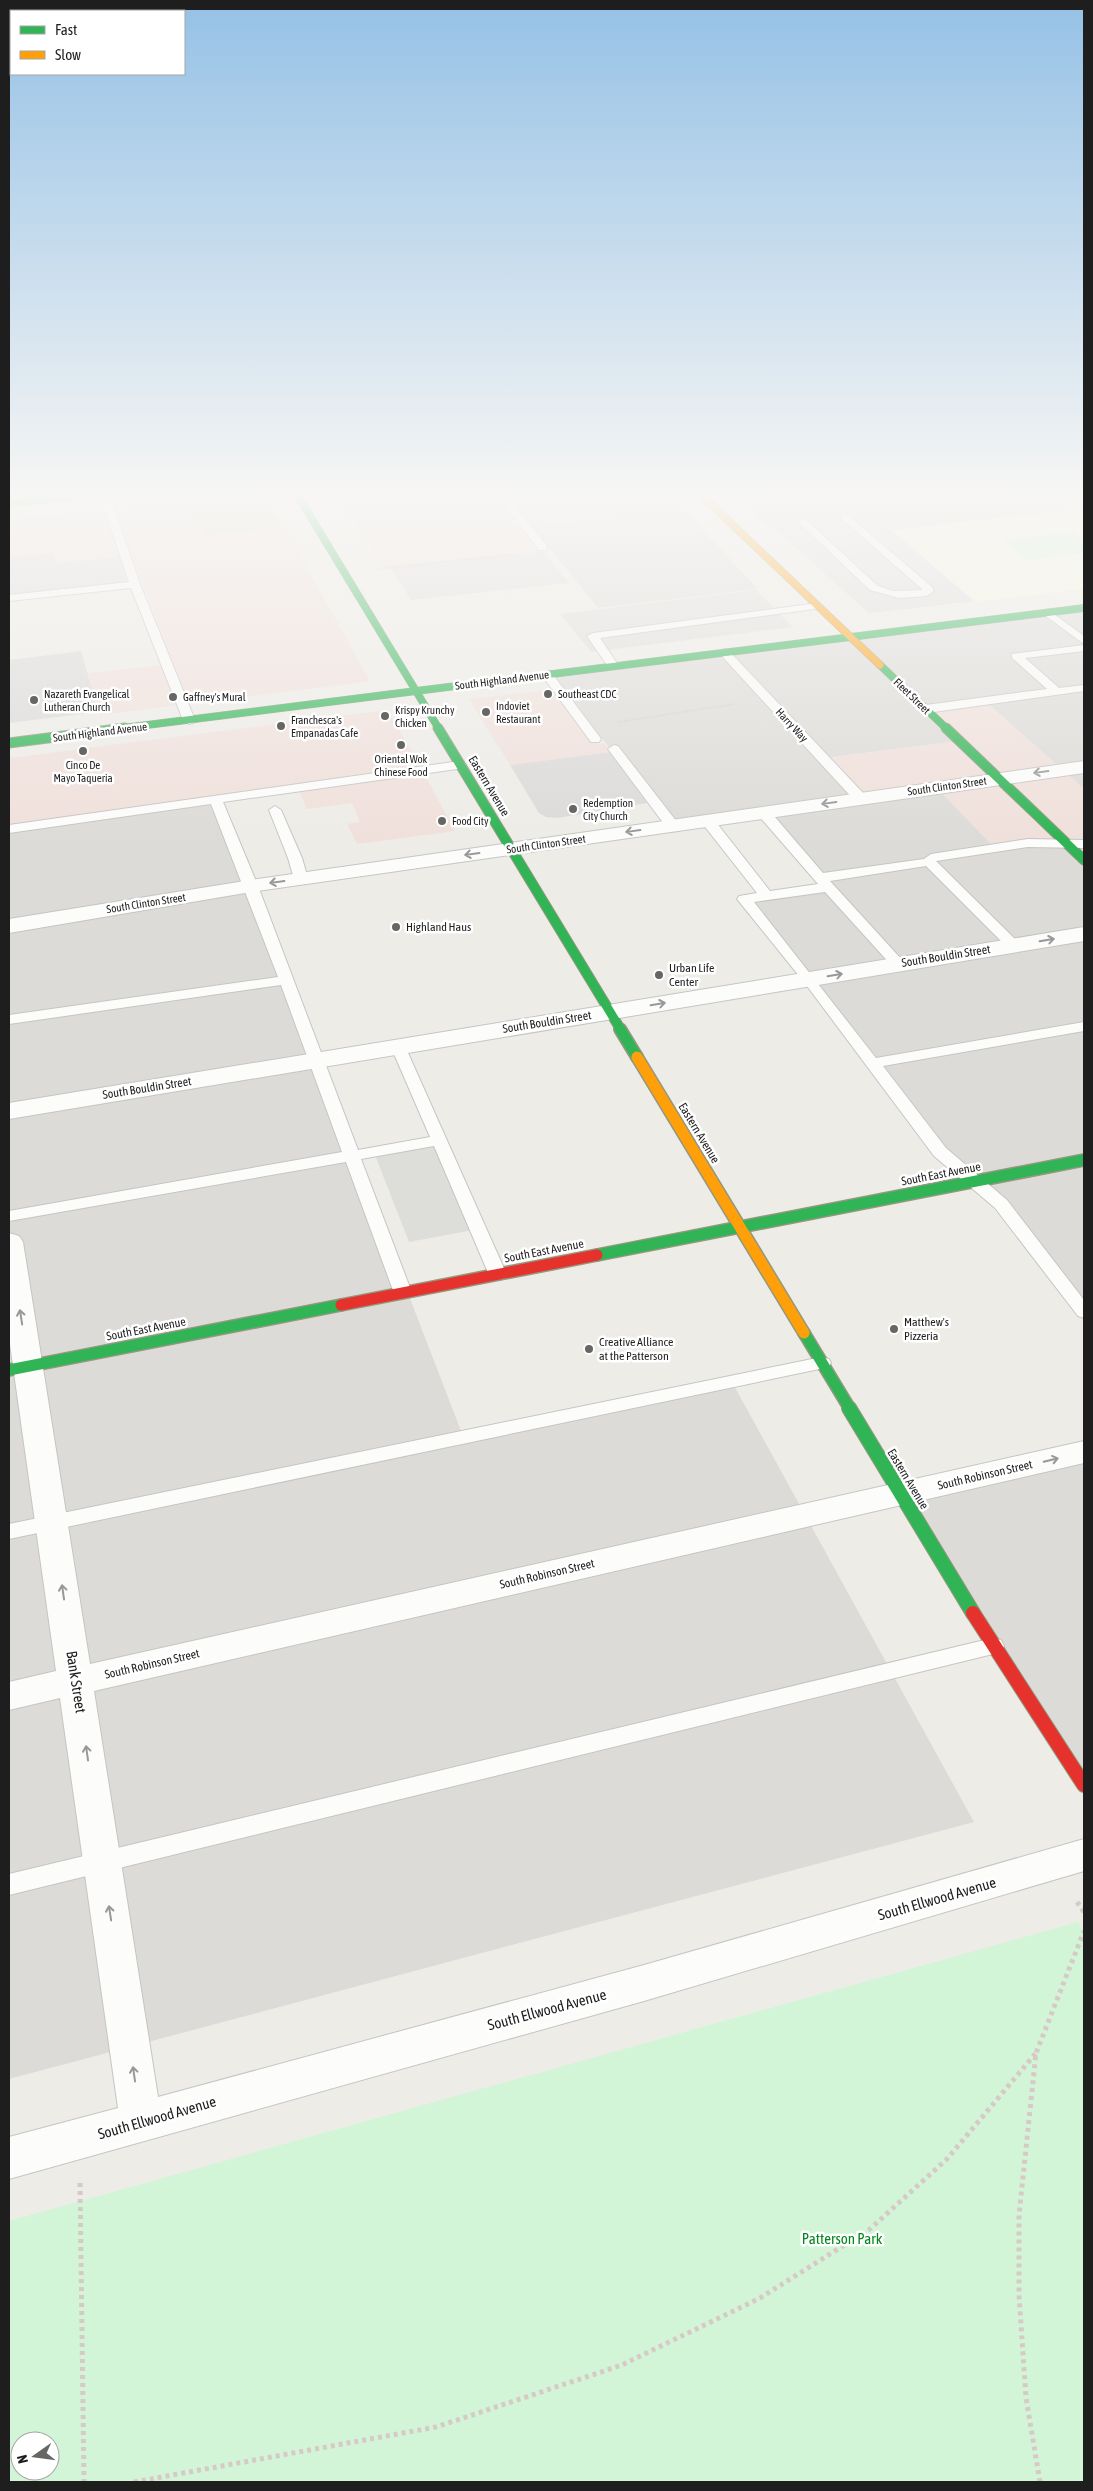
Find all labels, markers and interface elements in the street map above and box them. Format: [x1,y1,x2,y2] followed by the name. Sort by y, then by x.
[10,10,185,75] legend
[55,21,77,38] text: Fast
[55,46,81,63] text: Slow
[454,668,550,692] street label: South Highland Avenue
[891,676,933,716] street label: Fleet Street
[44,688,130,713] place label: Nazareth Evangelical Lutheran Church
[542,688,554,700] marker: Southeast CDC
[558,688,616,700] place label: Southeast CDC
[167,691,179,703] marker: Gaffney's Mural
[183,691,246,703] place label: Gaffney's Mural
[28,694,40,706] marker: Nazareth Evangelical Lutheran Church
[496,700,541,725] place label: Indoviet Restaurant
[395,704,455,729] place label: Krispy Krunchy Chicken
[480,706,492,718] marker: Indoviet Restaurant
[774,706,811,745] street label: Harry Way
[379,710,391,722] marker: Krispy Krunchy Chicken
[291,714,358,739] place label: Franchesca's Empanadas Cafe
[52,720,148,744] street label: South Highland Avenue
[275,720,287,732] marker: Franchesca's Empanadas Cafe
[395,739,407,751] marker: Oriental Wok Chinese Food
[77,745,89,757] marker: Cinco De Mayo Taqueria
[374,753,428,778] place label: Oriental Wok Chinese Food
[466,753,512,819] street label: Eastern Avenue
[53,759,113,784] place label: Cinco De Mayo Taqueria
[1034,768,1050,778] one-way arrow
[907,774,987,798] street label: South Clinton Street
[583,797,633,822] place label: Redemption City Church
[821,798,837,808] one-way arrow
[567,803,579,815] marker: Redemption City Church
[436,815,448,827] marker: Food City
[452,815,489,827] place label: Food City
[626,826,642,836] one-way arrow
[506,832,586,856] street label: South Clinton Street
[465,849,481,859] one-way arrow
[269,877,285,887] one-way arrow
[106,891,186,915] street label: South Clinton Street
[406,920,471,934] place label: Highland Haus
[390,921,402,933] marker: Highland Haus
[1039,934,1055,944] one-way arrow
[901,942,992,970] street label: South Bouldin Street
[669,961,715,989] place label: Urban Life Center
[653,969,665,981] marker: Urban Life Center
[827,969,843,979] one-way arrow
[649,999,665,1009] one-way arrow
[502,1008,593,1036] street label: South Bouldin Street
[102,1074,193,1102] street label: South Bouldin Street
[676,1100,722,1166] street label: Eastern Avenue
[900,1159,982,1189] street label: South East Avenue
[503,1236,585,1266] street label: South East Avenue
[16,1310,26,1326] one-way arrow
[105,1314,187,1344] street label: South East Avenue
[904,1315,949,1343] place label: Matthew's Pizzeria
[888,1323,900,1335] marker: Matthew's Pizzeria
[599,1335,673,1363] place label: Creative Alliance at the Patterson
[583,1343,595,1355] marker: Creative Alliance at the Patterson
[885,1446,931,1512] street label: Eastern Avenue
[1042,1455,1058,1464] one-way arrow
[936,1457,1034,1493] street label: South Robinson Street
[498,1556,596,1592] street label: South Robinson Street
[57,1584,67,1600] one-way arrow
[103,1646,201,1682] street label: South Robinson Street
[63,1650,90,1714] street label: Bank Street
[81,1745,91,1761] one-way arrow
[876,1873,998,1924] street label: South Ellwood Avenue
[105,1906,115,1922] one-way arrow
[486,1985,608,2034] street label: South Ellwood Avenue
[129,2066,139,2082] one-way arrow
[96,2092,218,2143] street label: South Ellwood Avenue
[802,2230,883,2247] park label: Patterson Park
[10,2431,60,2481] north arrow
[14,2453,31,2465] text: N

